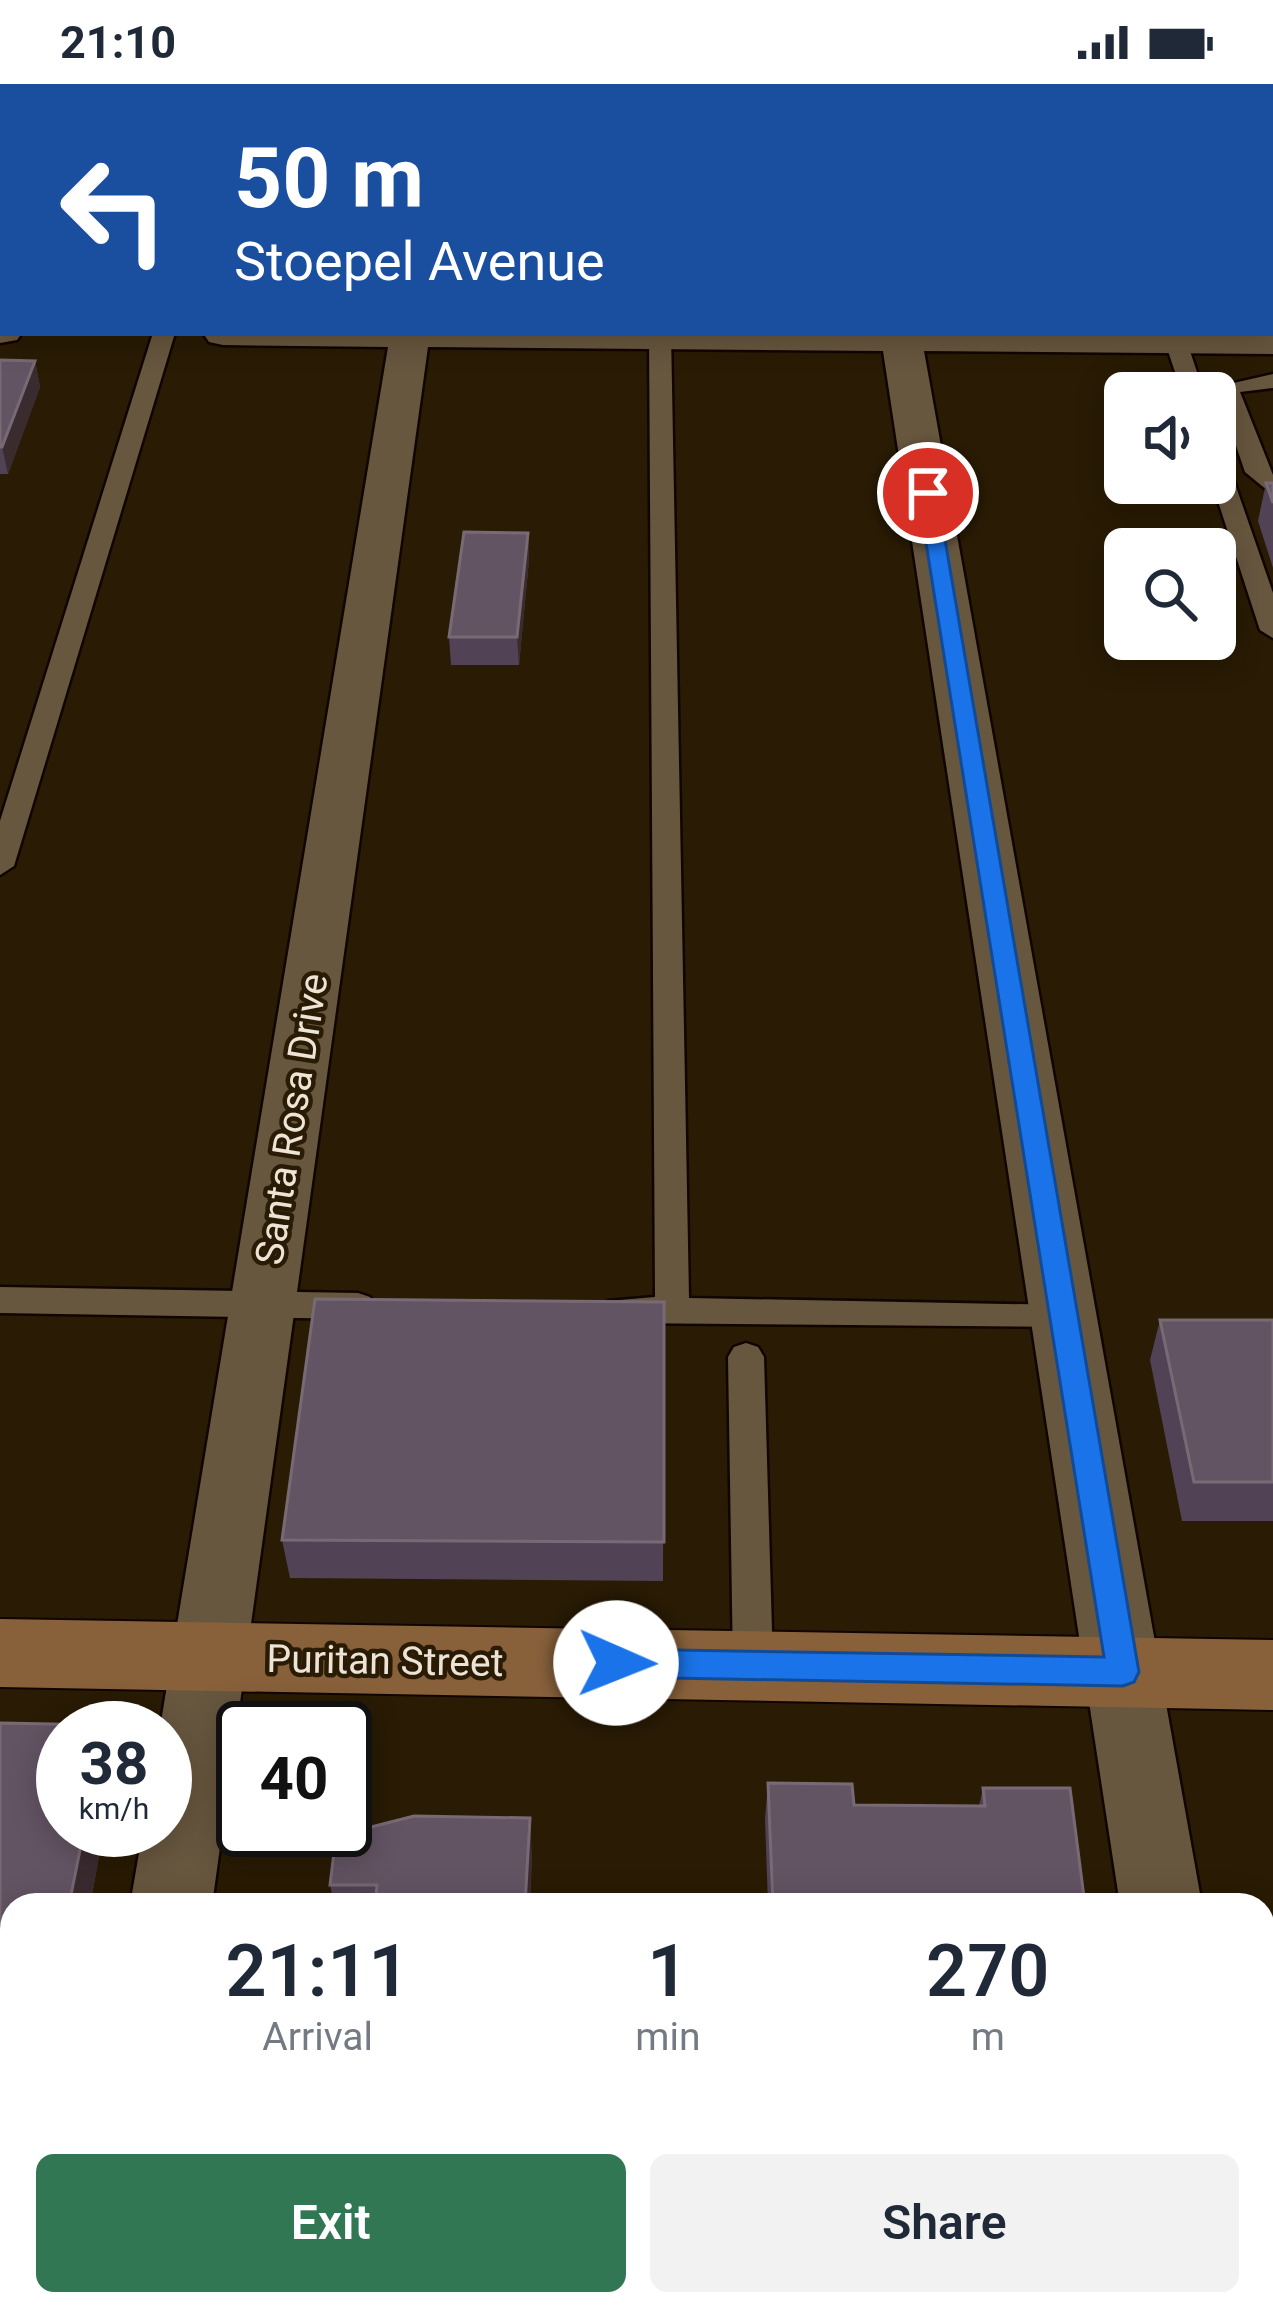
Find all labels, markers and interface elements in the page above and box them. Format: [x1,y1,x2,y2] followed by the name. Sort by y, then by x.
[60,16,176,69] text: 21:10
[234,129,424,228] text: 50 m
[36,132,192,288] icon: left
[234,230,605,293] text: Stoepel Avenue
[1104,372,1236,660] map controls
[1104,372,1236,504] button: sound
[877,442,979,544] pin
[895,460,961,526] icon: arrive
[1104,528,1236,660] button: search
[246,970,338,1268] street label: Santa Rosa Drive
[553,1600,679,1726] position arrow
[266,1636,504,1686] street label: Puritan Street
[216,1701,372,1857] speed limit sign: 40
[80,1728,148,1799] text: 38
[79,1791,149,1826] text: km/h
[226,1929,410,2014] text: 21:11
[647,1929,688,2014] text: 1
[926,1929,1049,2014] text: 270
[262,2014,373,2060] text: Arrival
[635,2014,700,2060] text: min
[971,2014,1005,2060] text: m
[36,2154,626,2292] button: Exit
[650,2154,1239,2292] button: Share

